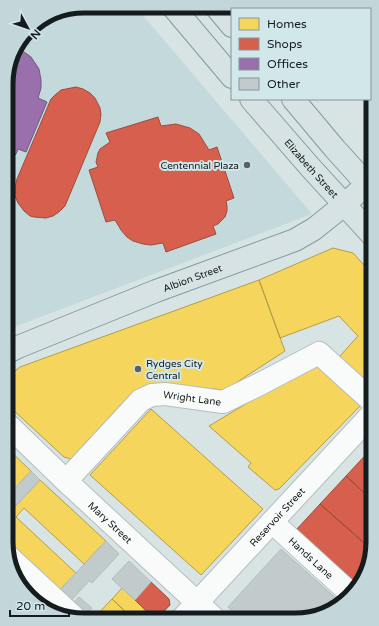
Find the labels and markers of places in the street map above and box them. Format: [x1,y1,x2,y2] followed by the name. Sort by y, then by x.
[160,160,239,172] place label: Centennial Plaza
[242,160,252,170] marker: Centennial Plaza
[146,358,203,382] place label: Rydges City Central
[133,364,143,374] marker: Rydges City Central

